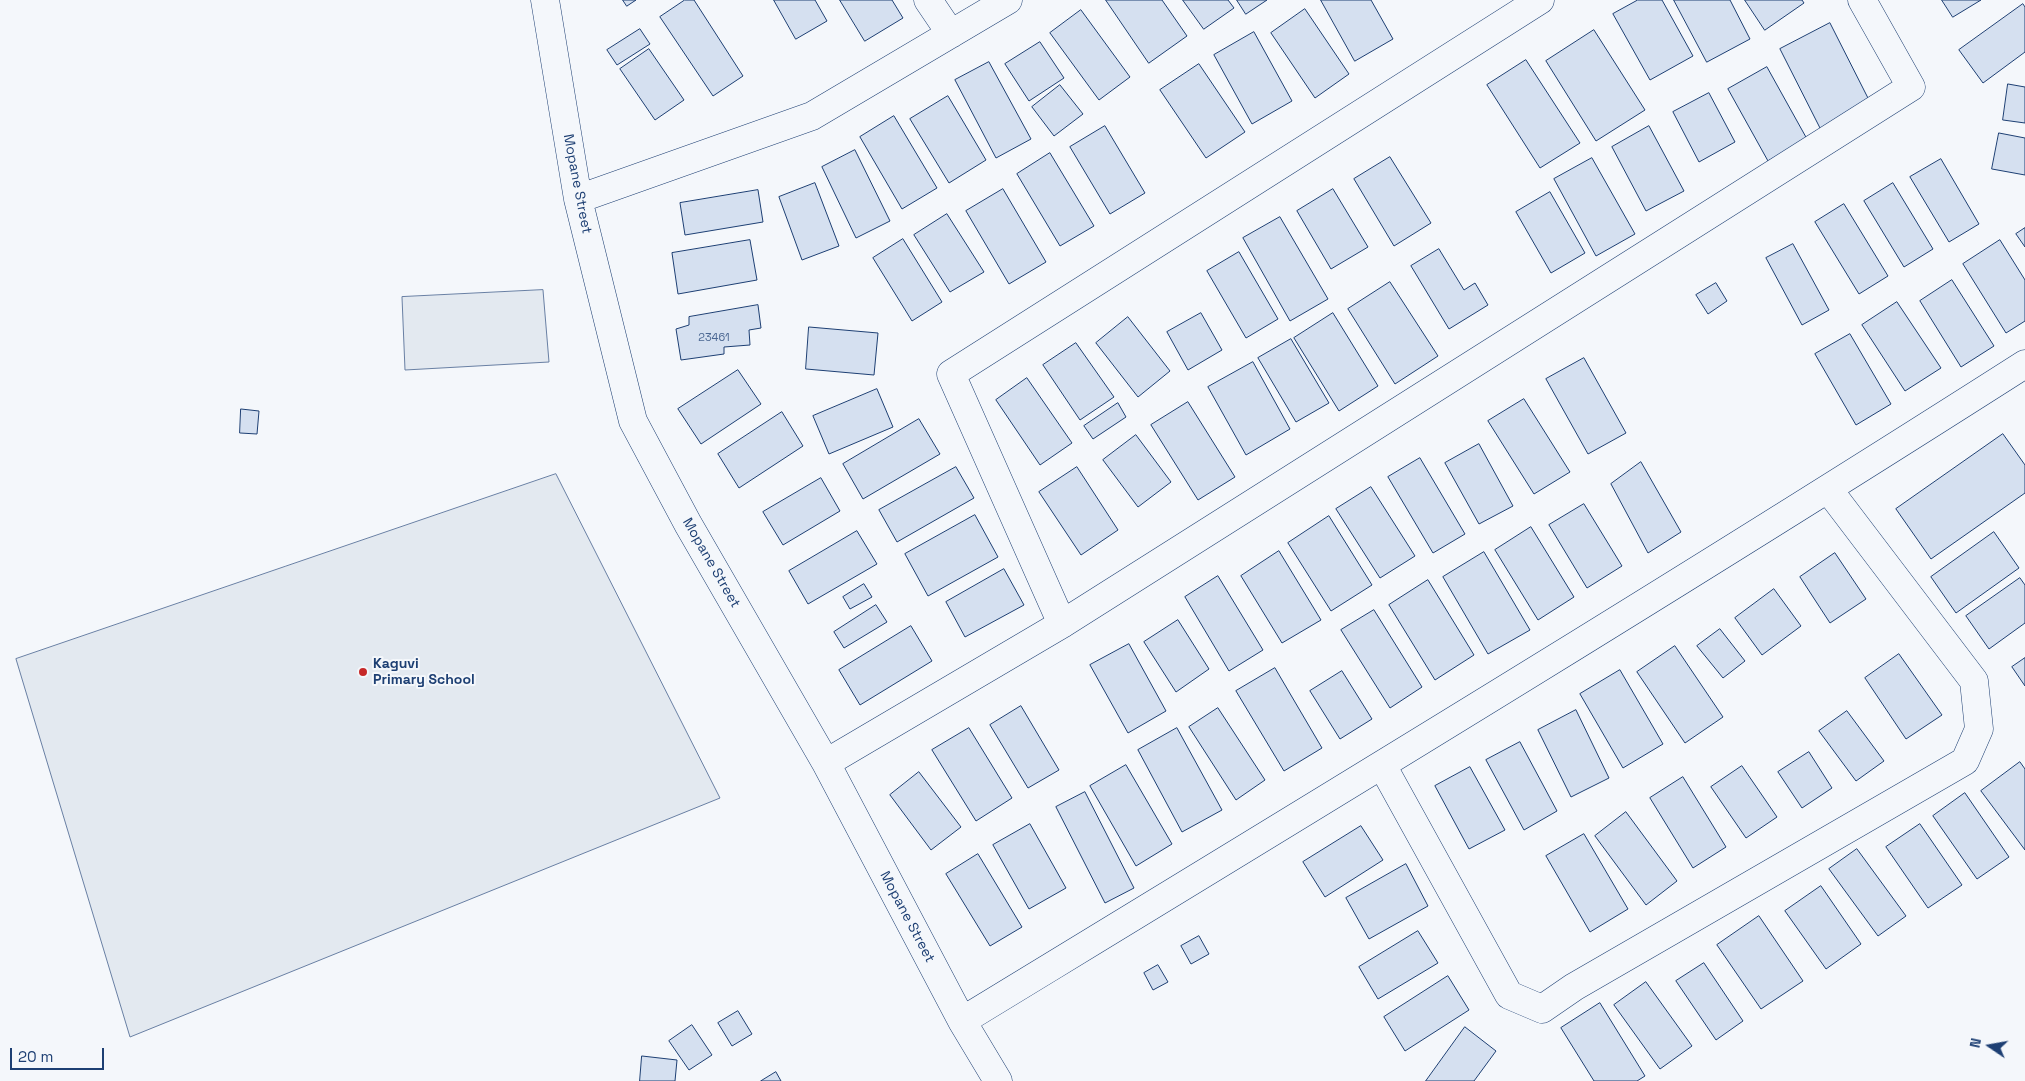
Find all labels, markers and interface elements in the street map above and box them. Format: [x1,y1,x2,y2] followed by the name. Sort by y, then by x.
[559,133,595,235] street label: Mopane Street
[698,331,730,345] house number: 23461
[678,515,744,611] street label: Mopane Street
[373,656,475,689] place label: Kaguvi Primary School
[357,666,369,678] marker: Kaguvi Primary School
[876,868,938,966] street label: Mopane Street
[1965,1021,2015,1071] north arrow
[1966,1036,1985,1049] text: N
[12,1038,106,1070] scale bar
[18,1047,53,1066] text: 20 m

